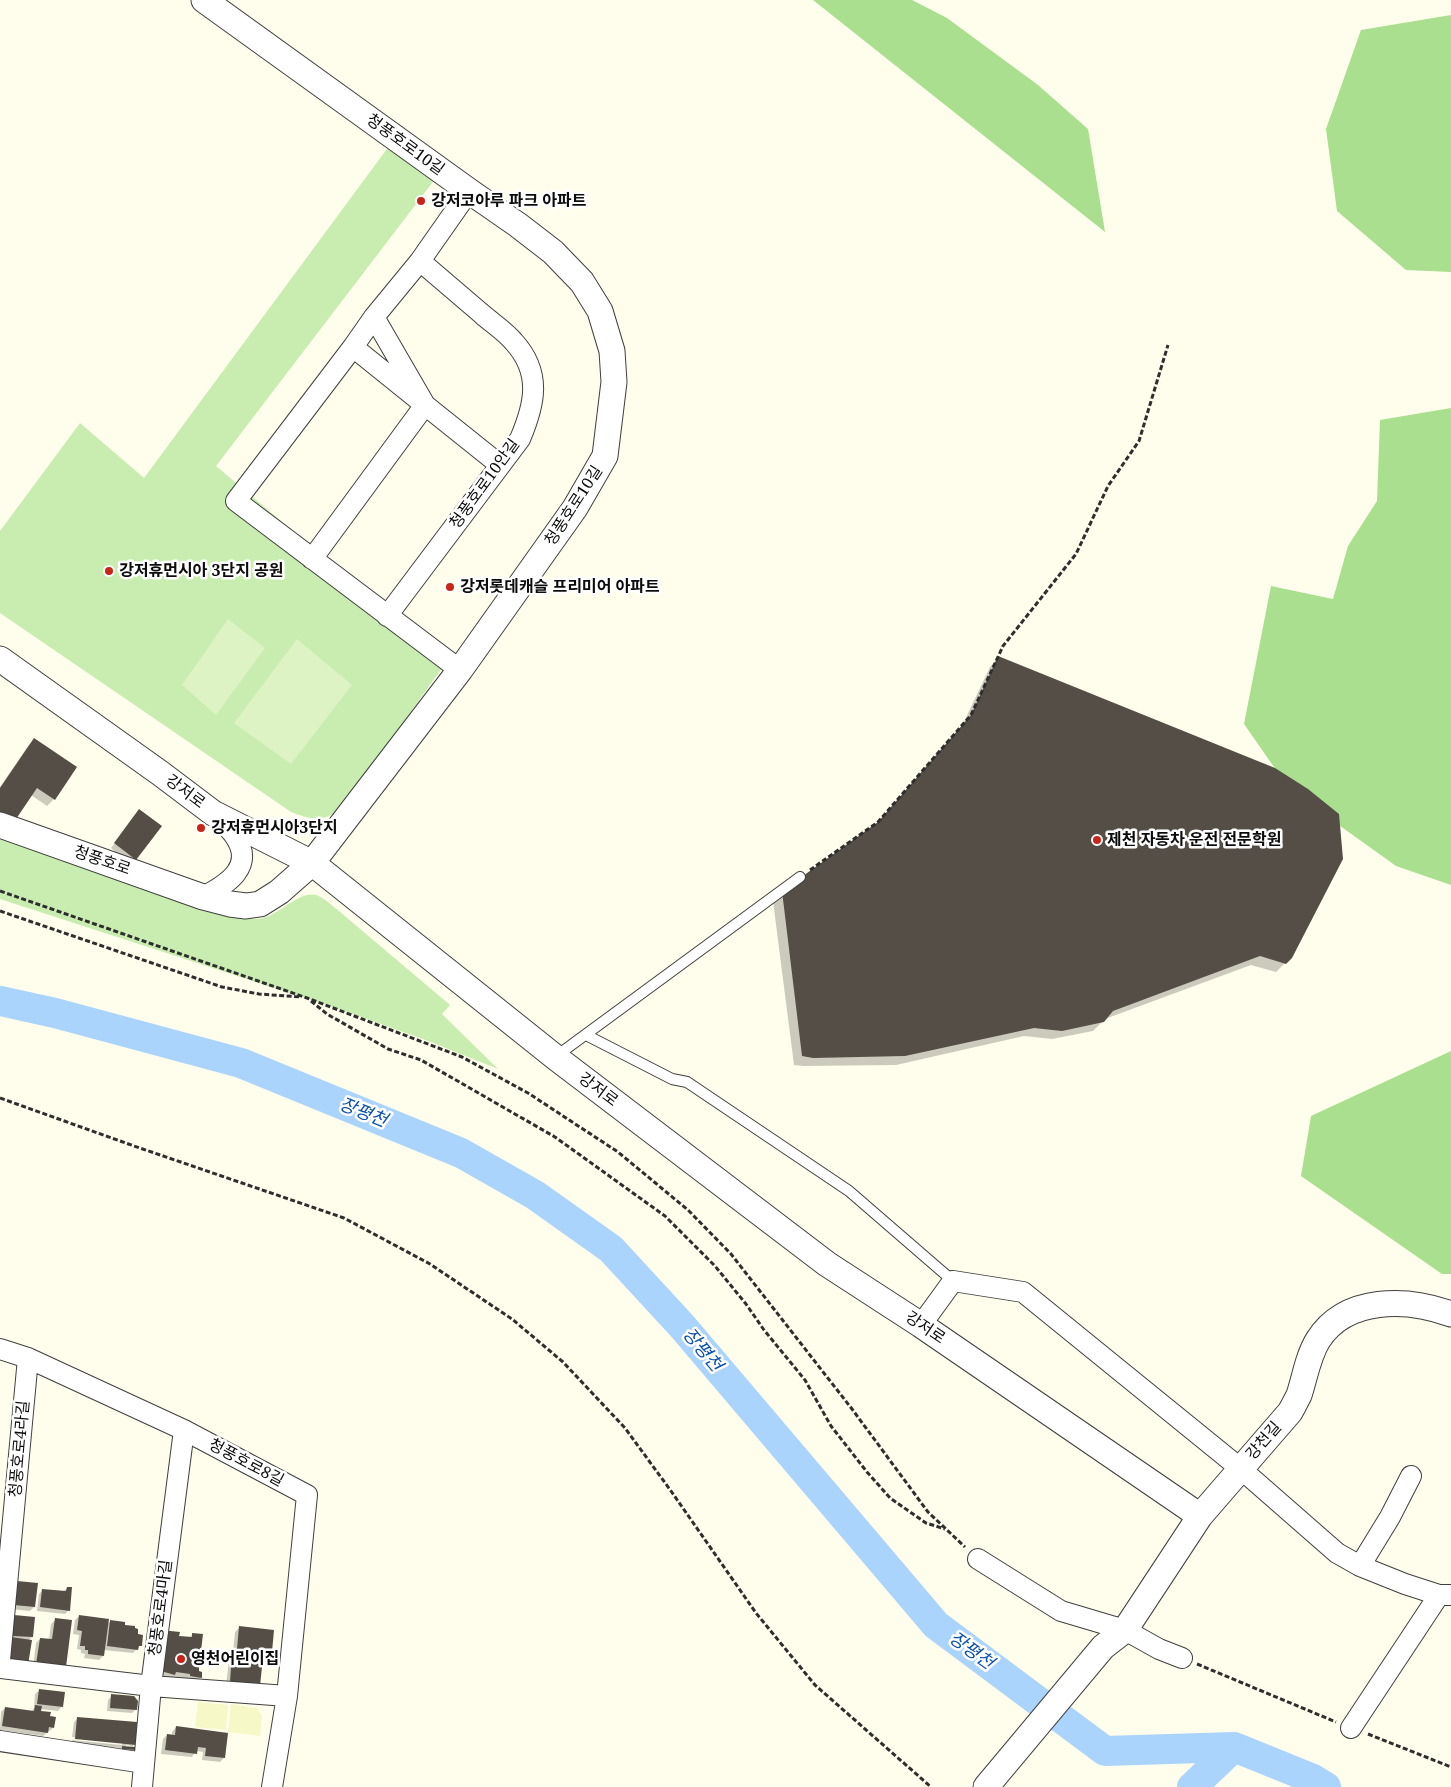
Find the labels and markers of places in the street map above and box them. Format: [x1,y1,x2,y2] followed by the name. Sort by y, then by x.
[431,191,587,211] place label: 강저코아루 파크 아파트
[415,195,427,207] marker: 강저코아루 파크 아파트
[119,561,284,581] place label: 강저휴먼시아 3단지 공원
[103,565,115,577] marker: 강저휴먼시아 3단지 공원
[460,577,660,597] place label: 강저롯데캐슬 프리미어 아파트
[444,581,456,593] marker: 강저롯데캐슬 프리미어 아파트
[211,818,338,838] place label: 강저휴먼시아3단지
[195,822,207,834] marker: 강저휴먼시아3단지
[1107,830,1281,850] place label: 제천 자동차 운전 전문학원
[1091,834,1103,846] marker: 제천 자동차 운전 전문학원
[191,1649,279,1669] place label: 영천어린이집
[175,1653,187,1665] marker: 영천어린이집

